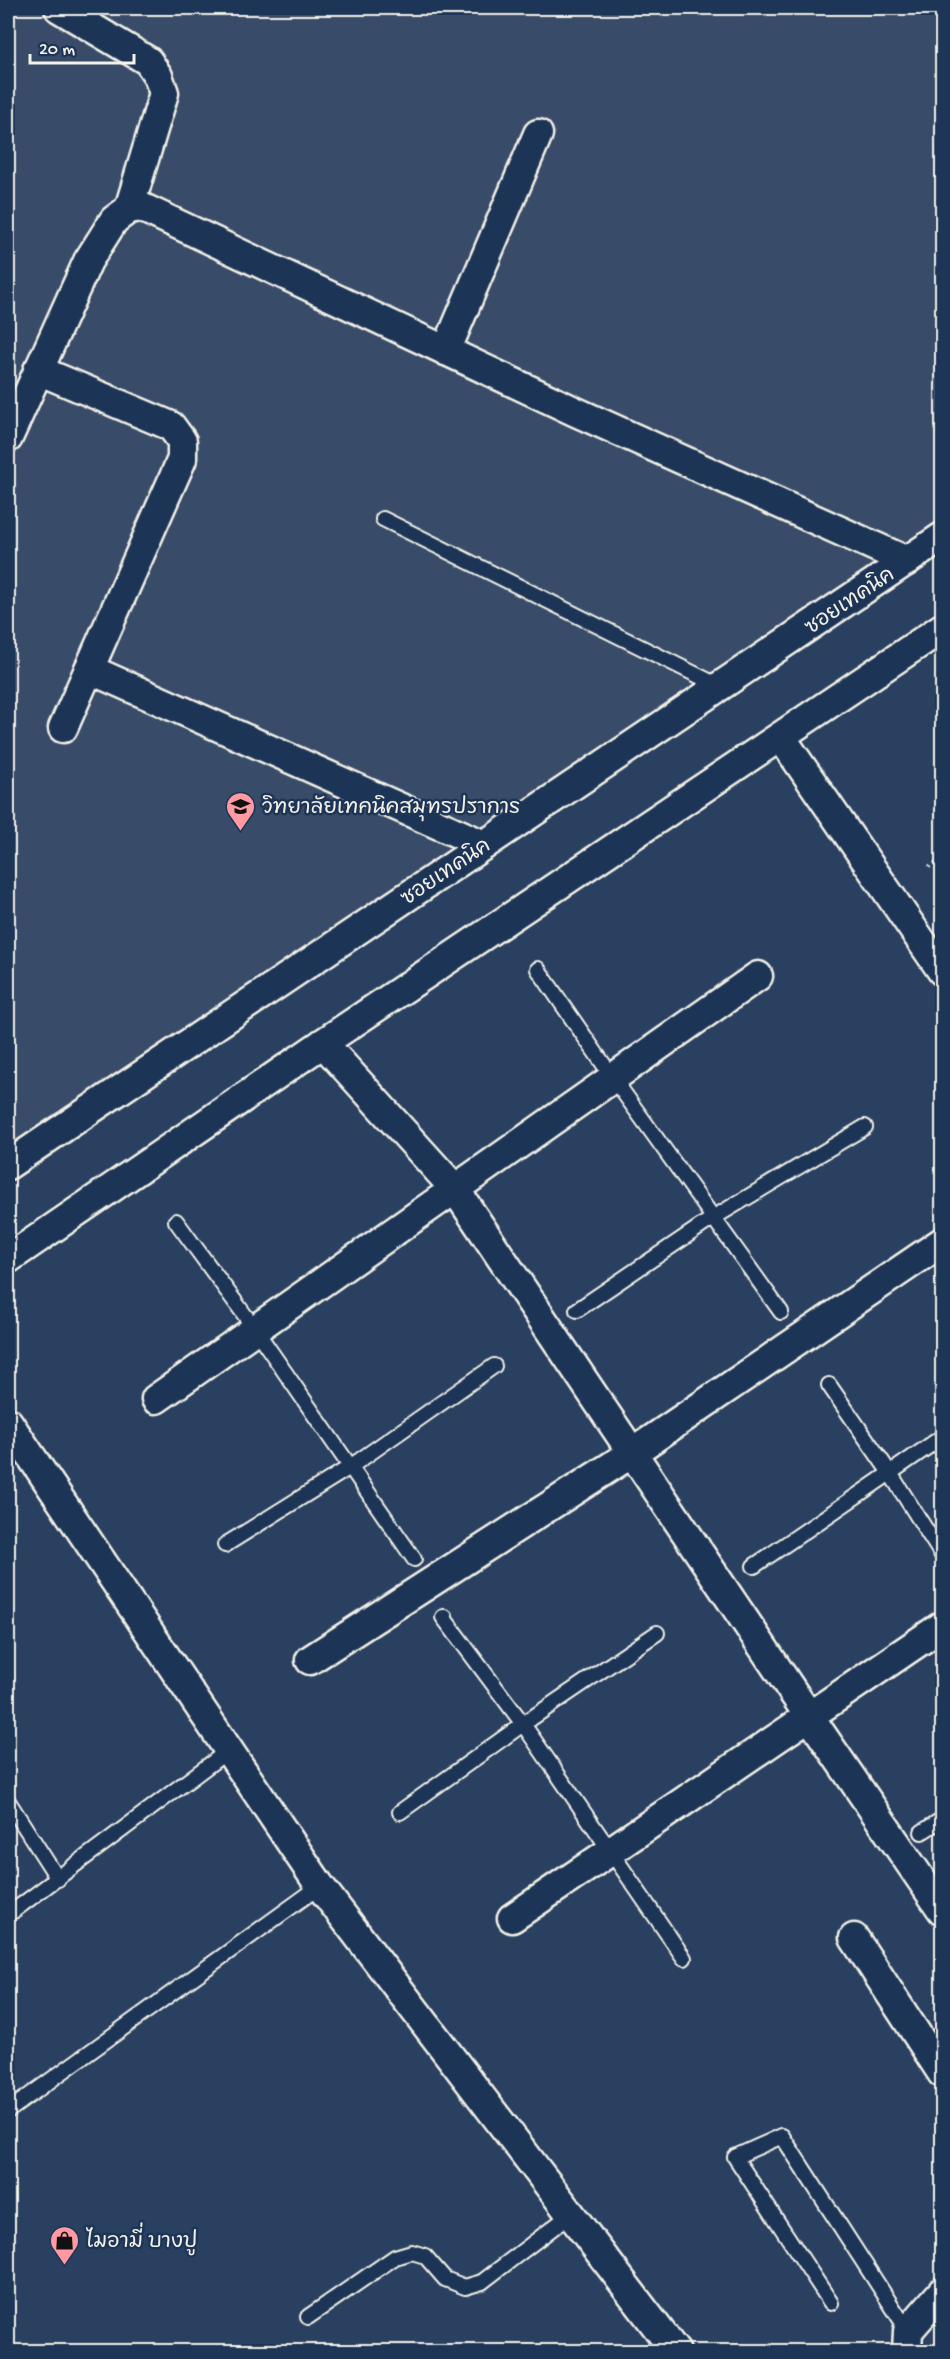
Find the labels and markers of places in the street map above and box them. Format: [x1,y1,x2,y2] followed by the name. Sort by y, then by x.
[225,790,257,832] school or university icon: วิทยาลัยเทคนิคสมุทรปราการ
[262,794,520,822] place label: วิทยาลัยเทคนิคสมุทรปราการ
[85,2222,197,2256] place label: ไมอามี่ บางปู
[49,2224,81,2266] shop icon: ไมอามี่ บางปู

